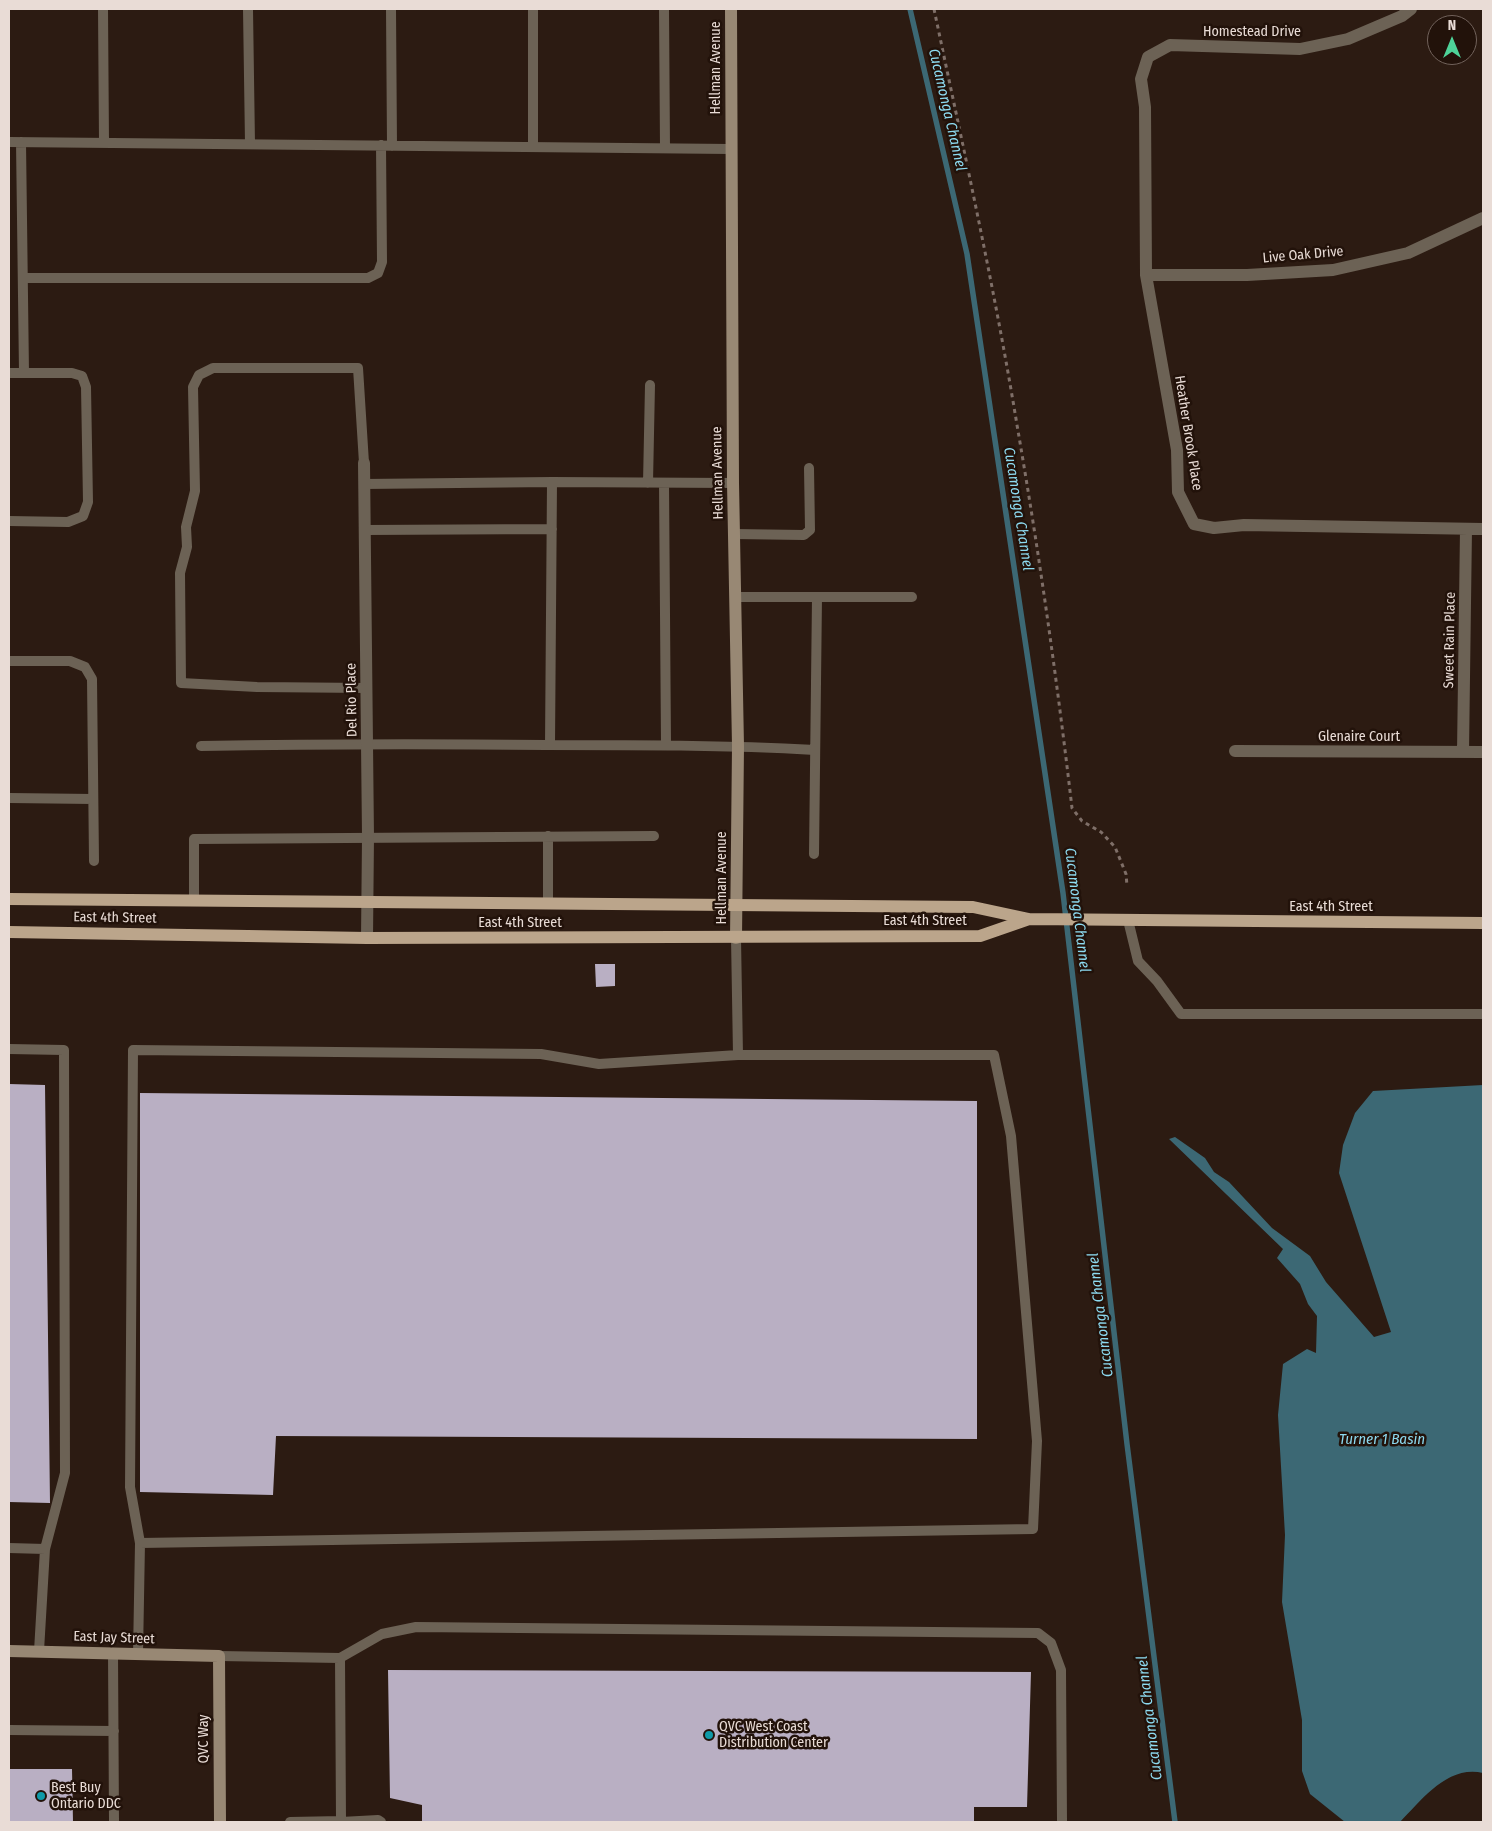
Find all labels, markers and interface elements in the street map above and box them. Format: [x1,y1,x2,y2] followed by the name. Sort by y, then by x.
[1427,15,1477,65] north arrow
[1448,17,1456,34] text: N
[708,21,724,115] street label: Hellman Avenue
[1203,24,1301,40] street label: Homestead Drive
[924,47,970,173] water label: Cucamonga Channel
[1262,243,1344,267] street label: Live Oak Drive
[1171,374,1205,492] street label: Heather Brook Place
[709,426,727,520] street label: Hellman Avenue
[999,446,1037,572] water label: Cucamonga Channel
[1441,592,1459,688] street label: Sweet Rain Place
[343,663,361,737] street label: Del Rio Place
[1318,729,1400,745] street label: Glenaire Court
[714,831,730,925] street label: Hellman Avenue
[1060,847,1094,973] water label: Cucamonga Channel
[1289,899,1373,915] street label: East 4th Street
[73,909,157,927] street label: East 4th Street
[883,913,967,929] street label: East 4th Street
[478,915,562,931] street label: East 4th Street
[1084,1252,1118,1378] water label: Cucamonga Channel
[1339,1431,1425,1449] water label: Turner 1 Basin
[73,1628,155,1648] street label: East Jay Street
[1133,1655,1167,1781] water label: Cucamonga Channel
[196,1714,212,1764] street label: QVC Way
[719,1719,828,1751] place label: QVC West Coast Distribution Center
[703,1729,715,1741] marker: QVC West Coast Distribution Center
[51,1780,121,1812] place label: Best Buy Ontario DDC
[35,1790,47,1802] marker: Best Buy Ontario DDC

